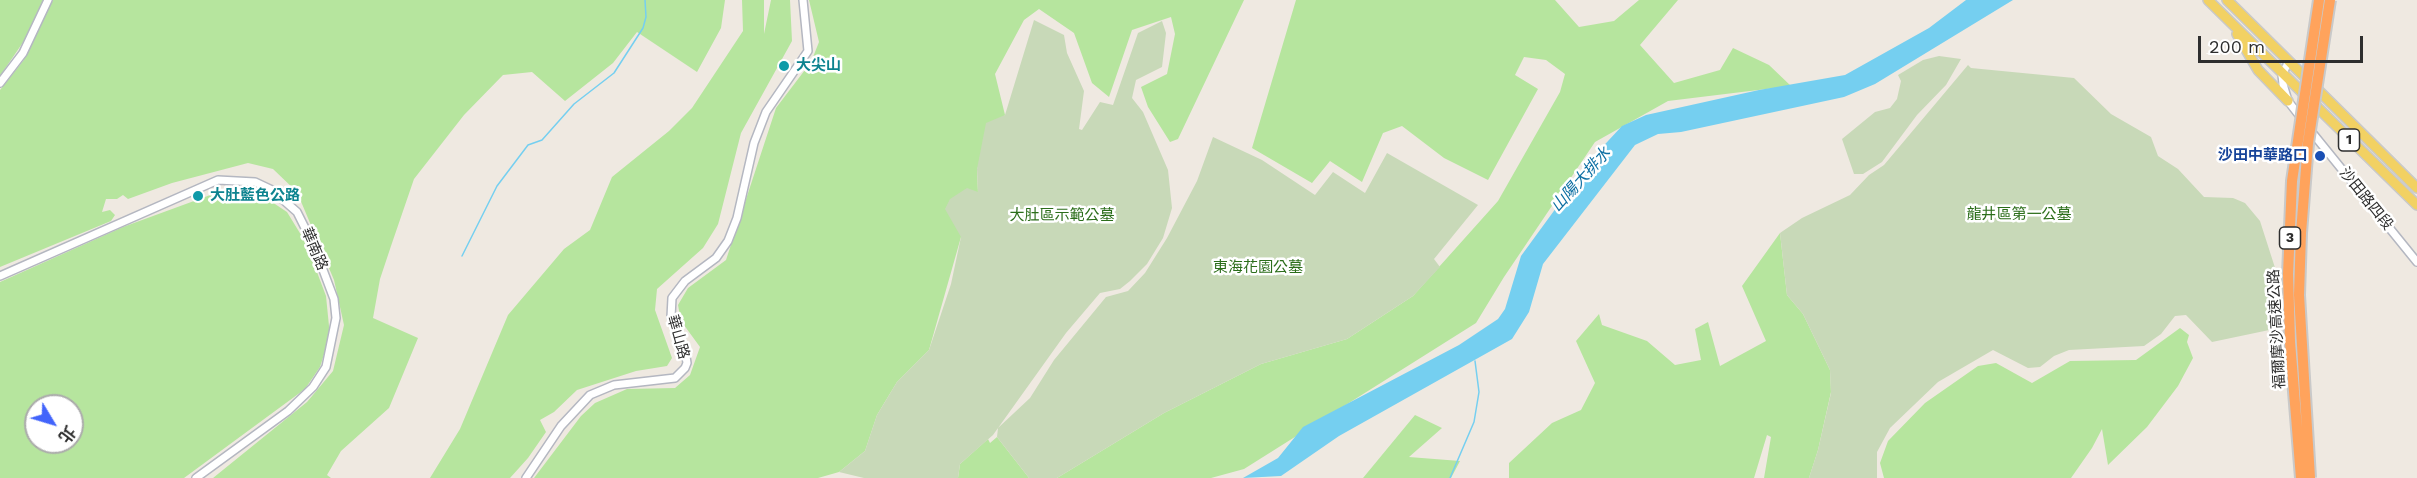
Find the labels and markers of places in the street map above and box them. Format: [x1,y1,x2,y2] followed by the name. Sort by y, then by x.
[796,57,841,75] place label: 大尖山
[777,59,791,73] marker: 大尖山
[2218,147,2308,165] place label: 沙田中華路口
[2313,149,2327,163] marker: 沙田中華路口
[210,187,300,205] place label: 大肚藍色公路
[191,189,205,203] marker: 大肚藍色公路

